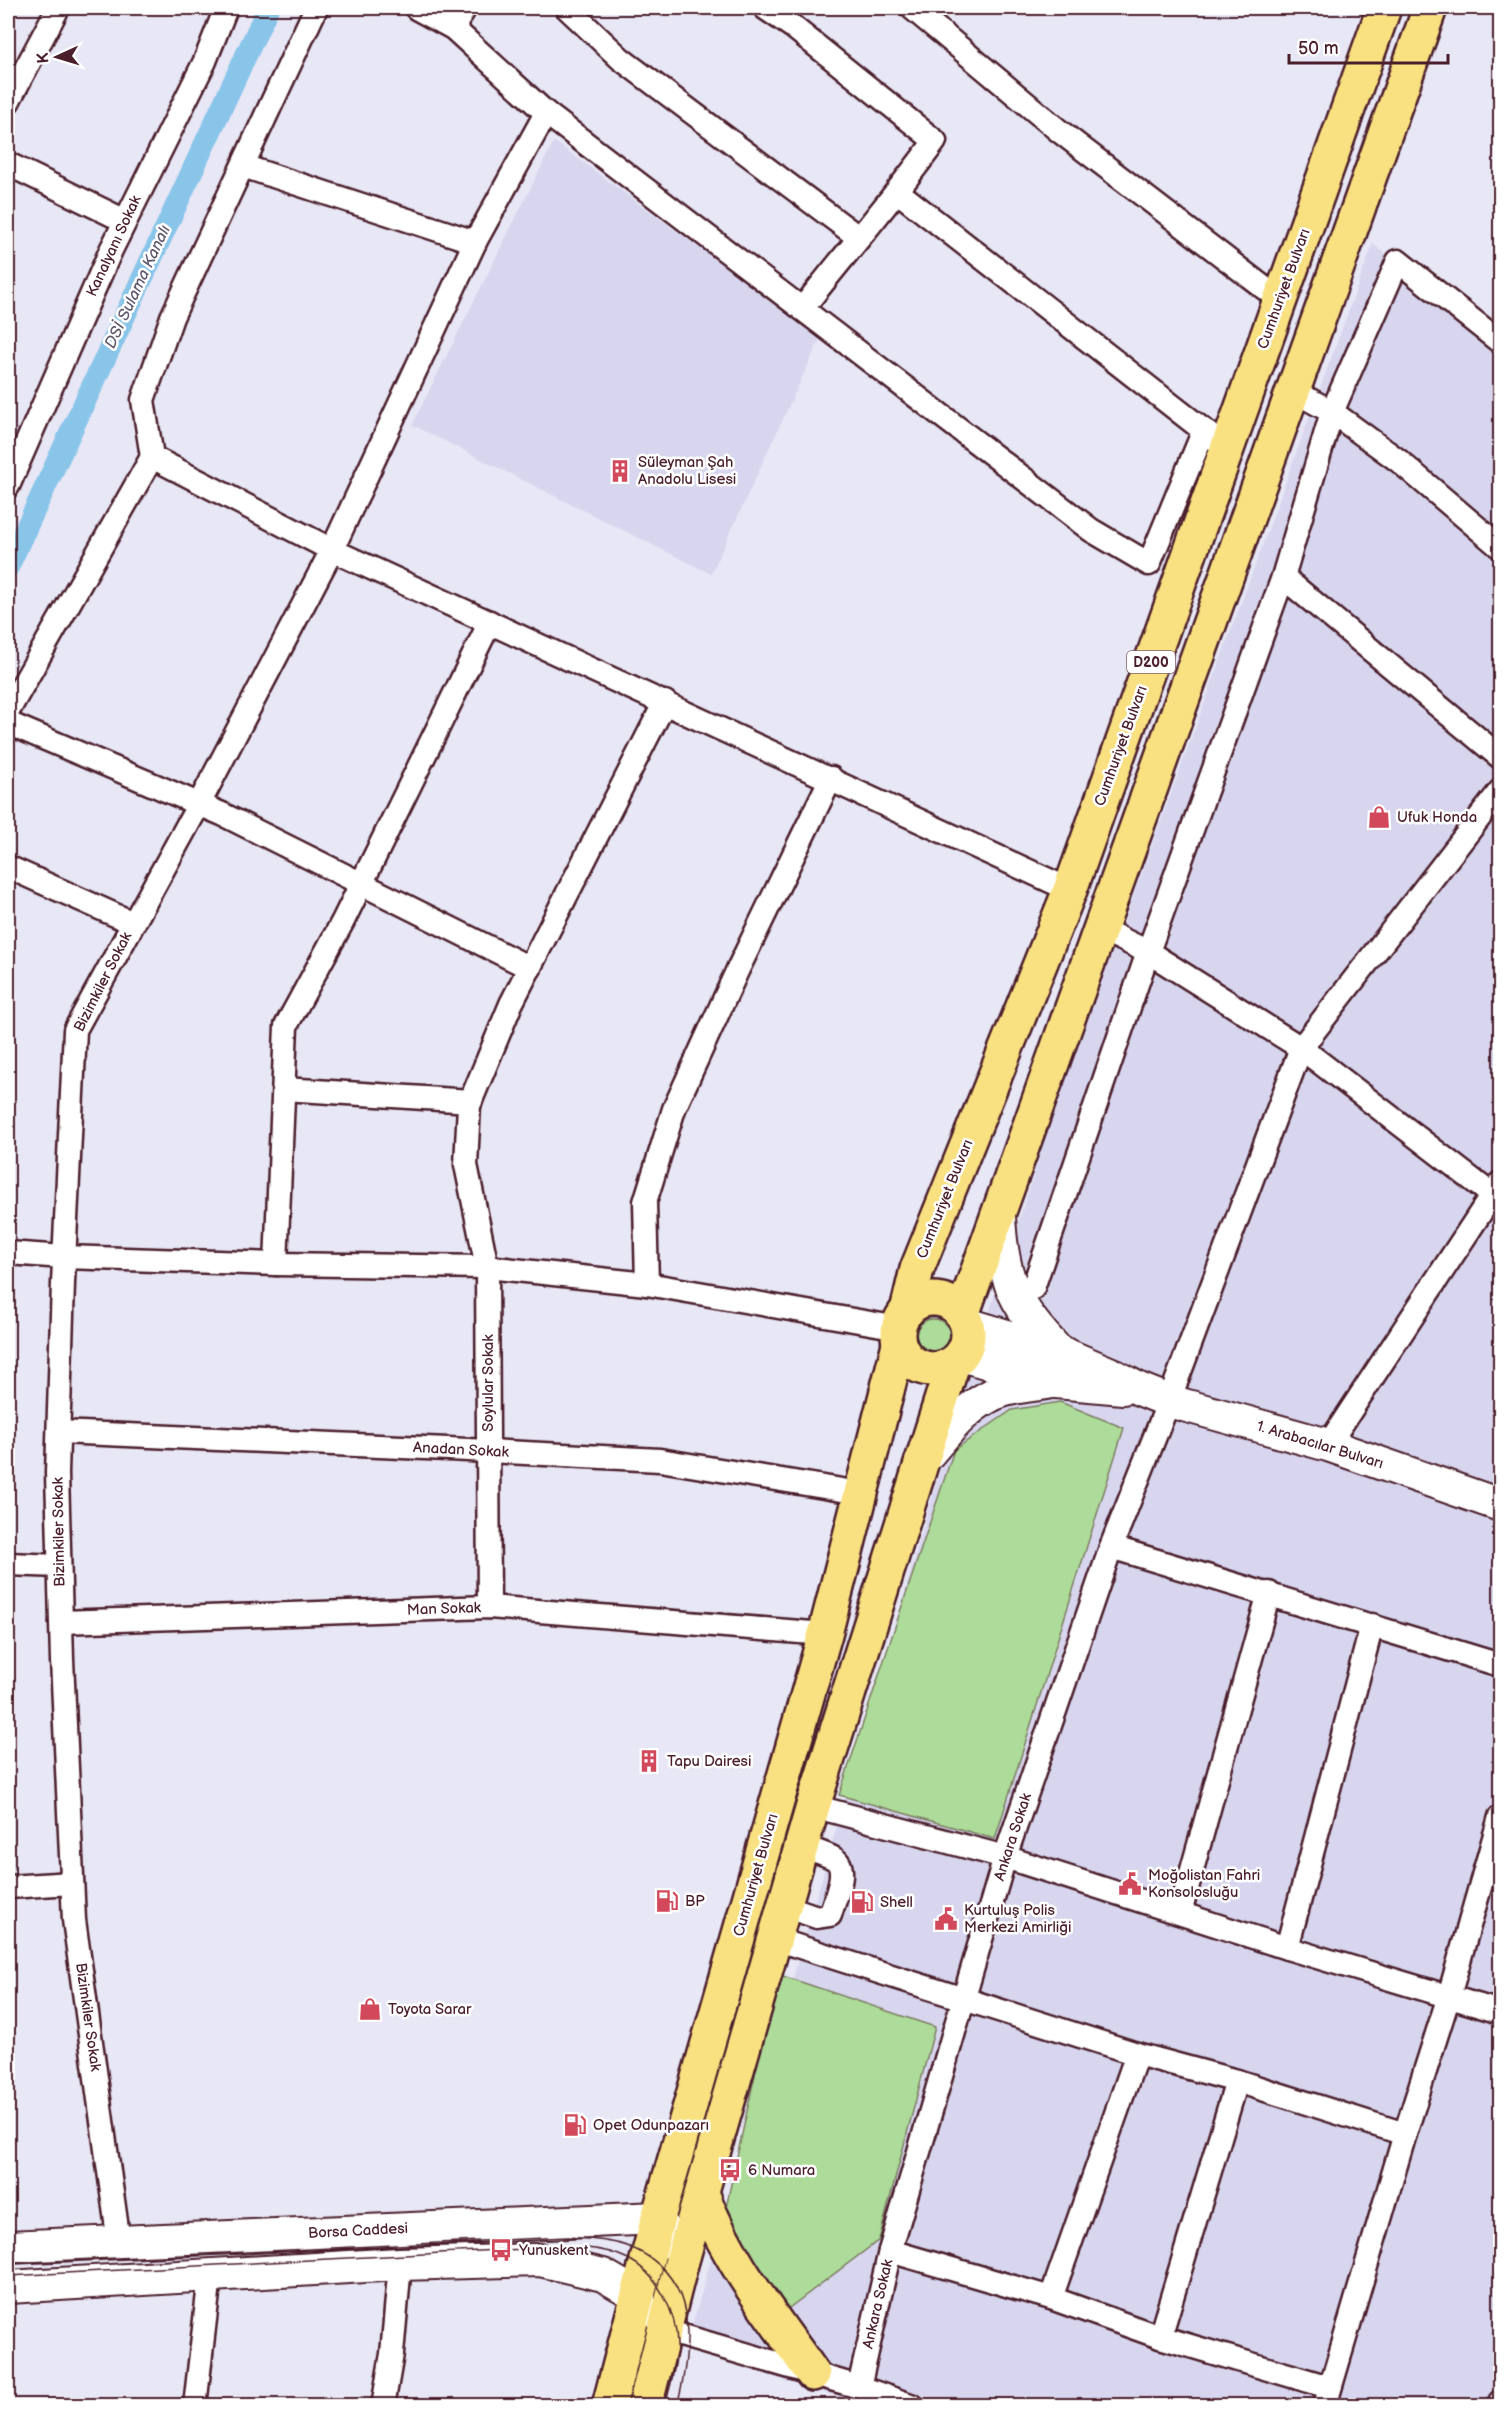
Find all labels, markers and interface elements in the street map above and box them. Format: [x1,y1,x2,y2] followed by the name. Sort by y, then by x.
[27,27,87,87] north arrow
[1289,27,1448,65] scale bar
[1298,38,1339,59] text: 50 m
[34,52,53,64] text: K
[82,192,146,300] street label: Kanalyanı Sokak
[99,221,175,352] water label: DSİ Sulama Kanalı
[1253,226,1315,352] street label: Cumhuriyet Bulvarı
[638,453,736,489] place label: Süleyman Şah Anadolu Lisesi
[607,458,633,484] building icon: Süleyman Şah Anadolu Lisesi
[1127,651,1175,673] road number: D200
[1090,683,1152,809] street label: Cumhuriyet Bulvarı
[1366,804,1392,830] shop icon: Ufuk Honda
[1397,808,1477,827] place label: Ufuk Honda
[70,928,137,1035] street label: Bizimkiler Sokak
[912,1137,978,1261] street label: Cumhuriyet Bulvarı
[479,1334,498,1432] street label: Soylular Sokak
[1254,1417,1386,1473] street label: 1. Arabacılar Bulvarı
[413,1438,510,1462] street label: Anadan Sokak
[49,1476,69,1587] street label: Bizimkiler Sokak
[407,1598,482,1620] street label: Man Sokak
[636,1748,662,1774] building icon: Tapu Dairesi
[667,1752,752,1771] place label: Tapu Dairesi
[990,1790,1036,1883] street label: Ankara Sokak
[729,1811,783,1939] street label: Cumhuriyet Bulvarı
[1148,1866,1260,1902] place label: Moğolistan Fahri Konsolosluğu
[1117,1871,1143,1897] public building icon: Moğolistan Fahri Konsolosluğu
[654,1888,680,1914] fuel station icon: BP
[849,1889,875,1915] fuel station icon: Shell
[685,1892,705,1911] place label: BP
[880,1893,913,1912] place label: Shell
[964,1901,1072,1937] place label: Kurtuluş Polis Merkezi Amirliği
[933,1906,959,1932] public building icon: Kurtuluş Polis Merkezi Amirliği
[71,1961,105,2073] street label: Bizimkiler Sokak
[357,1996,383,2022] shop icon: Toyota Sarar
[388,2000,472,2019] place label: Toyota Sarar
[562,2112,588,2138] fuel station icon: Opet Odunpazarı
[593,2116,709,2135] place label: Opet Odunpazarı
[717,2157,743,2183] bus stop icon: 6 Numara
[748,2161,815,2180] place label: 6 Numara
[307,2219,409,2243] street label: Borsa Caddesi
[488,2237,514,2263] bus stop icon: Yunuskent
[518,2241,589,2260] place label: Yunuskent
[858,2257,898,2351] street label: Ankara Sokak

